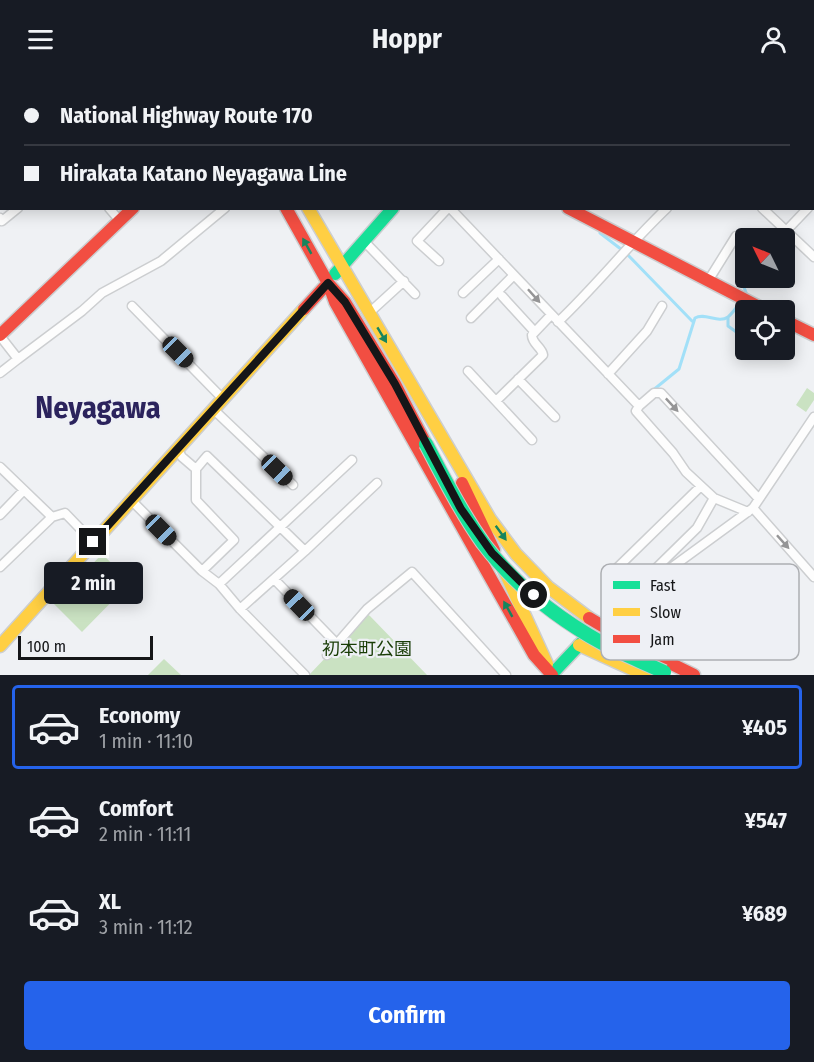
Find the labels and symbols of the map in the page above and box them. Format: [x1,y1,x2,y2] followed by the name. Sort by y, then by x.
[735,228,795,288] north arrow
[302,237,312,254] one-way arrow
[527,289,541,304] one-way arrow
[377,327,388,343] one-way arrow
[159,333,197,371] car
[35,390,161,426] district label: Neyagawa
[665,397,678,412] one-way arrow
[258,451,296,489] car
[142,511,180,549] car
[495,524,507,540] one-way arrow
[79,528,106,555] route end
[776,535,790,550] one-way arrow
[44,563,142,605] callout: 2 min
[601,564,799,660] legend
[650,576,677,595] text: Fast
[520,581,547,608] route start
[280,586,318,624] car
[504,600,514,617] one-way arrow
[650,603,681,622] text: Slow
[650,630,675,649] text: Jam
[18,633,153,660] scale bar
[322,638,412,660] park label: 初本町公園

